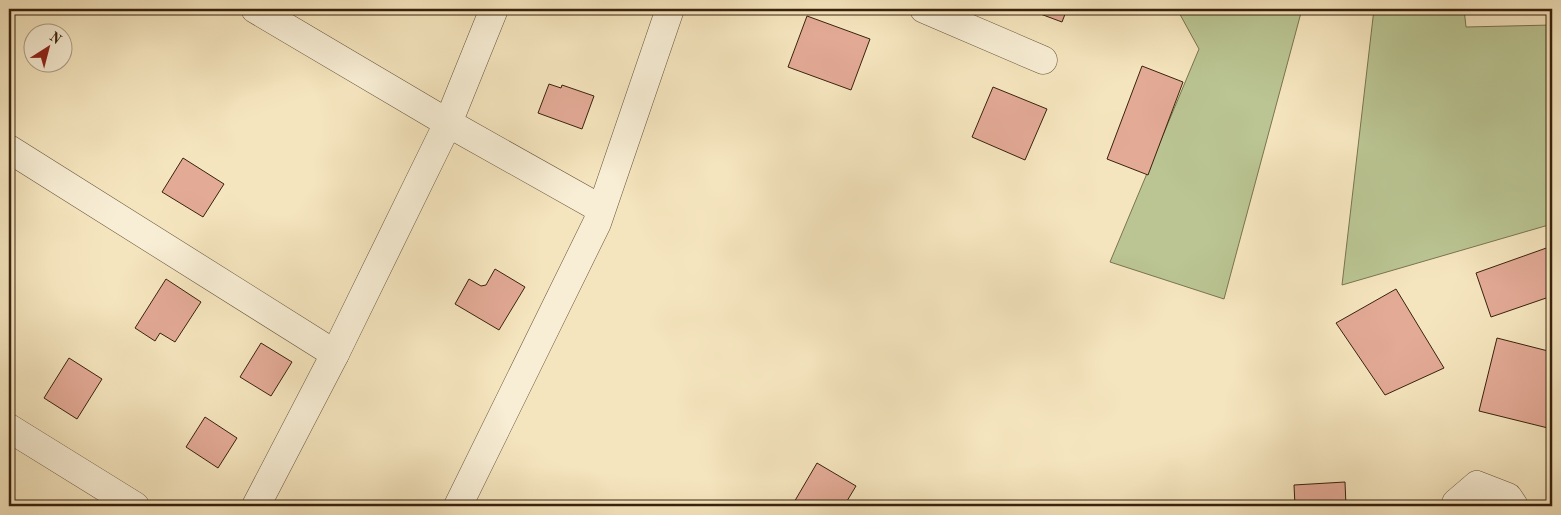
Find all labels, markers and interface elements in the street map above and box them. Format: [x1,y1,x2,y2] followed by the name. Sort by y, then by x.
[22,22,72,72] north arrow
[47,29,64,47] text: N

